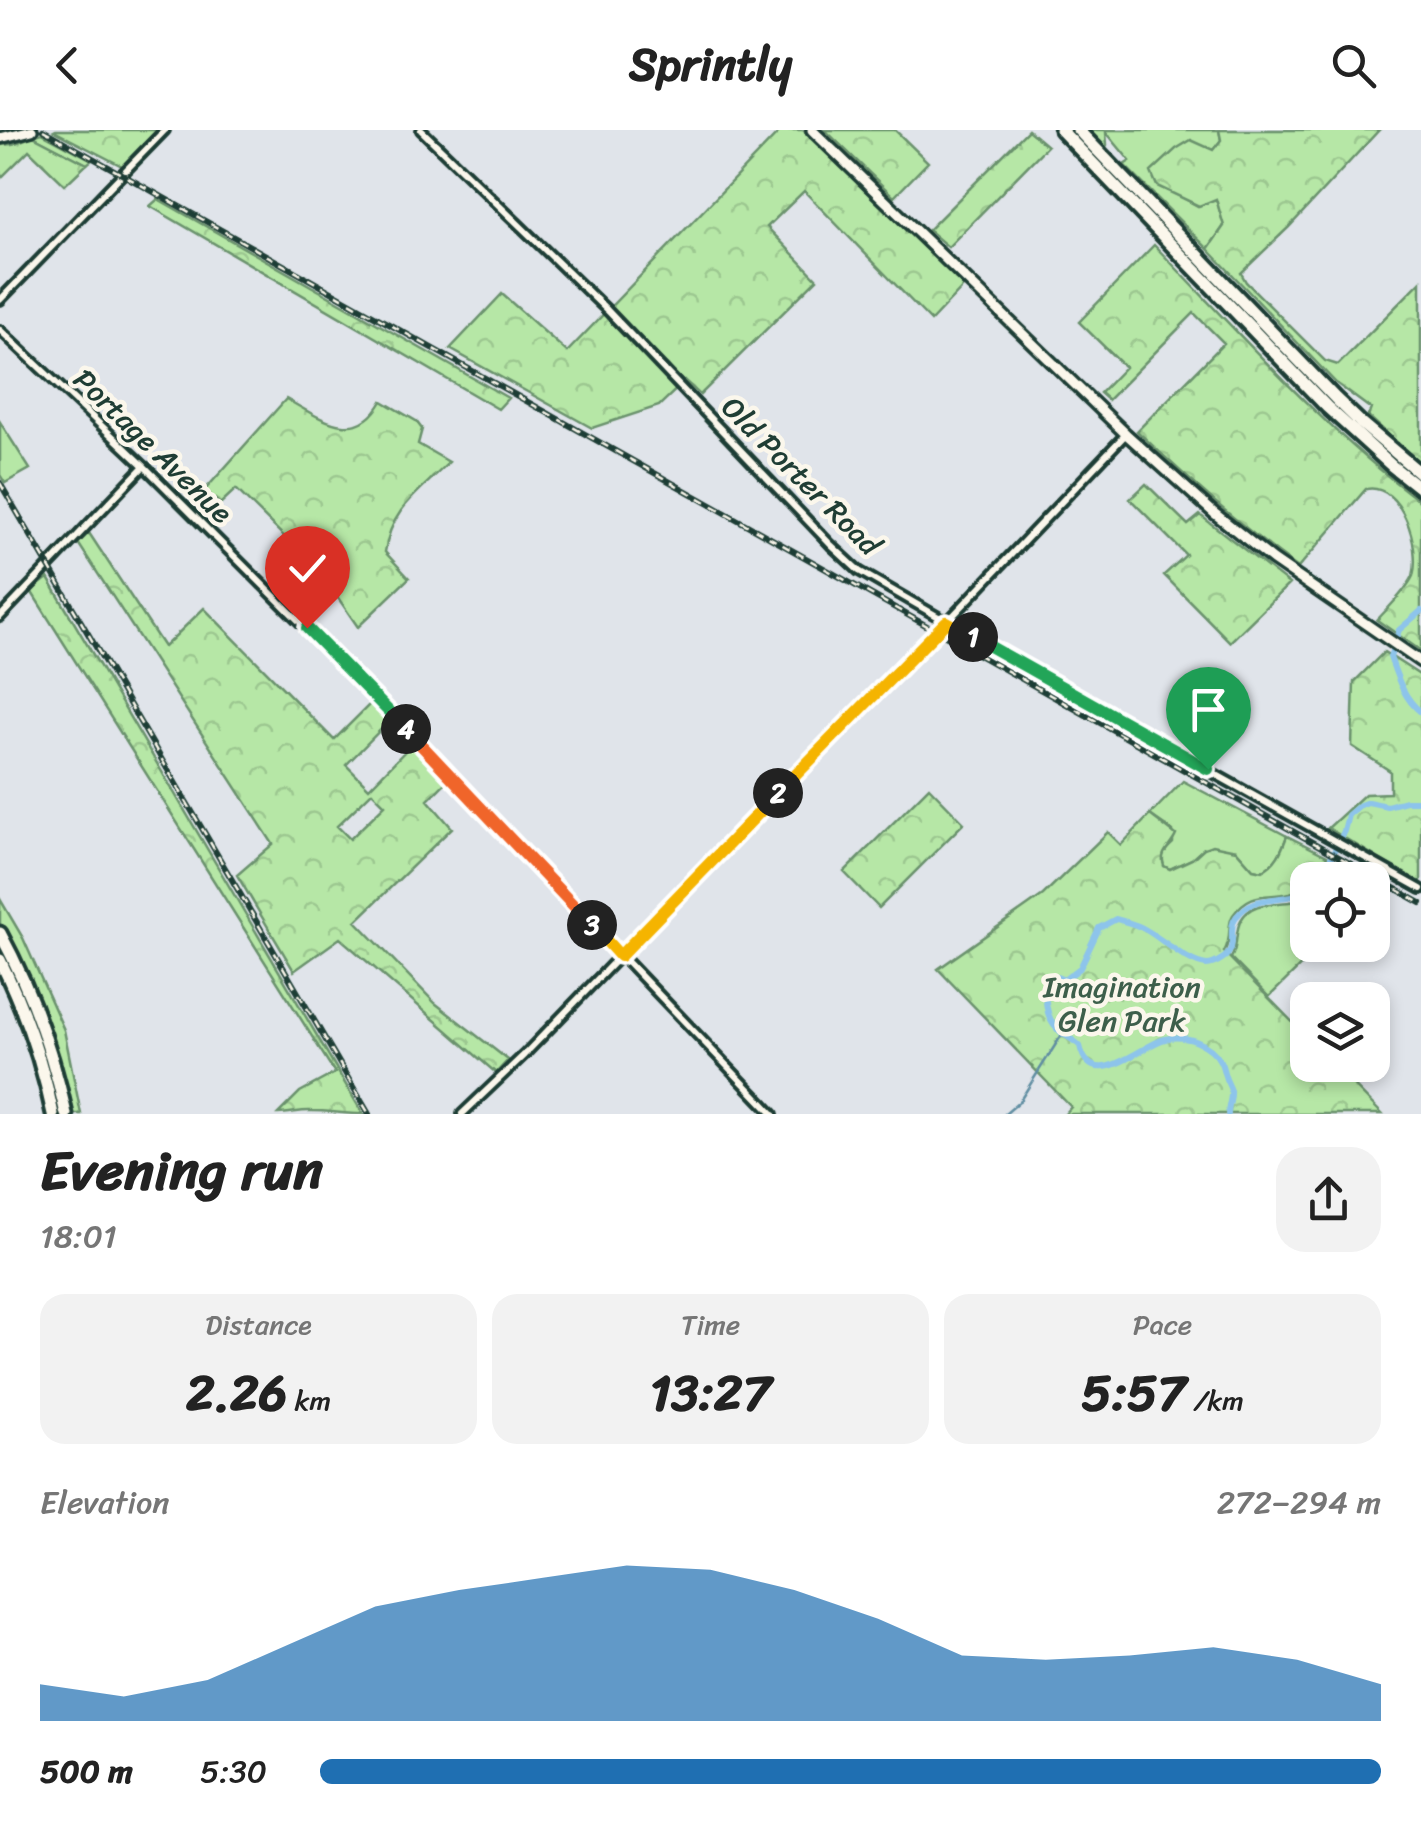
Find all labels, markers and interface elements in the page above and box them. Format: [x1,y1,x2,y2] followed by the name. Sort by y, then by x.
[629,25,792,105] text: Sprintly
[40,38,95,93] icon: back
[1326,38,1381,93] icon: search
[60,355,246,537] street label: Portage Avenue
[708,383,896,571] street label: Old Porter Road
[265,526,350,629] pin
[280,541,335,596] icon: check
[948,612,998,662] pin: 1
[967,612,979,661] text: 1
[1166,667,1251,770] pin
[1181,682,1236,737] icon: arrive
[381,704,431,754] pin: 4
[397,704,415,753] text: 4
[753,768,803,818] pin: 2
[770,768,786,817] text: 2
[1290,862,1390,1082] map controls
[1290,862,1390,962] button: locate
[567,900,617,950] pin: 3
[584,900,600,949] text: 3
[1042,960,1201,1048] park label: Imagination Glen Park
[1290,982,1390,1082] button: layers
[40,1122,323,1219] text: Evening run
[1276,1147,1381,1252] button: share
[40,1208,117,1265] text: 18:01
[205,1300,312,1349] text: Distance
[681,1300,740,1349] text: Time
[1133,1300,1192,1349] text: Pace
[186,1349,287,1438] text: 2.26
[650,1349,771,1438] text: 13:27
[1081,1349,1186,1438] text: 5:57
[287,1376,331,1425] text: km
[1186,1376,1244,1425] text: /km
[40,1474,170,1531] text: Elevation
[1217,1474,1381,1531] text: 272–294 m
[40,1743,133,1800] text: 500 m
[200,1743,267,1800] text: 5:30

